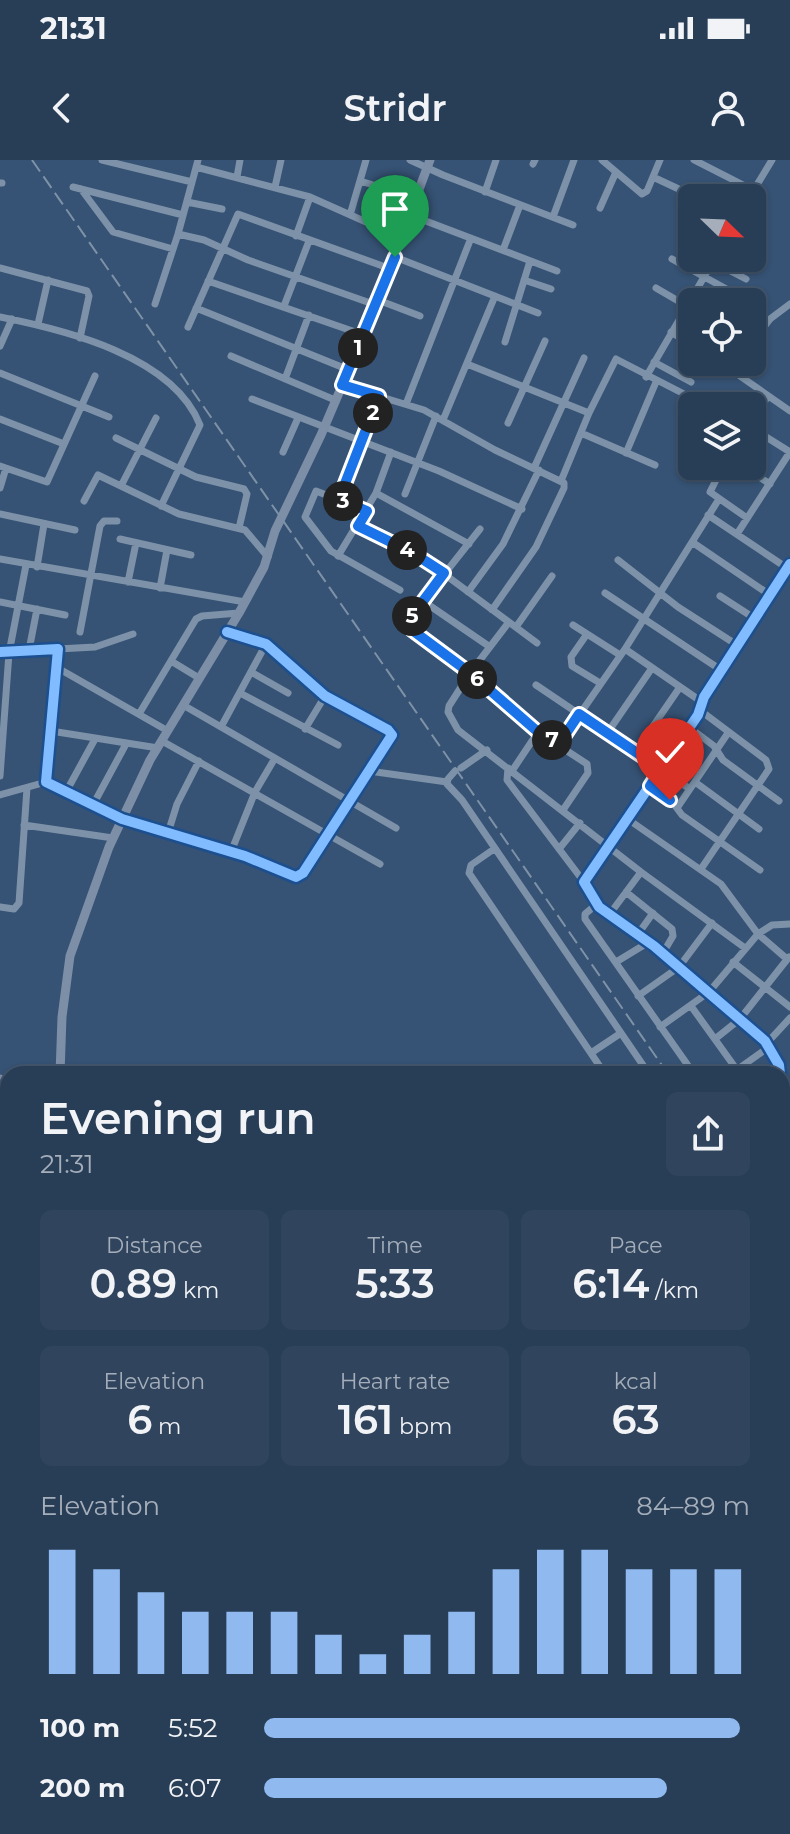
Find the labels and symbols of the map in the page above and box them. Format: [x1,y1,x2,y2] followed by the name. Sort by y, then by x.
[361,175,429,257] pin
[678,184,766,272] north arrow
[338,328,378,368] pin: 1
[353,393,393,433] pin: 2
[323,481,363,521] pin: 3
[387,530,427,570] pin: 4
[392,596,432,636] pin: 5
[457,659,497,699] pin: 6
[636,718,704,800] pin
[532,720,572,760] pin: 7

